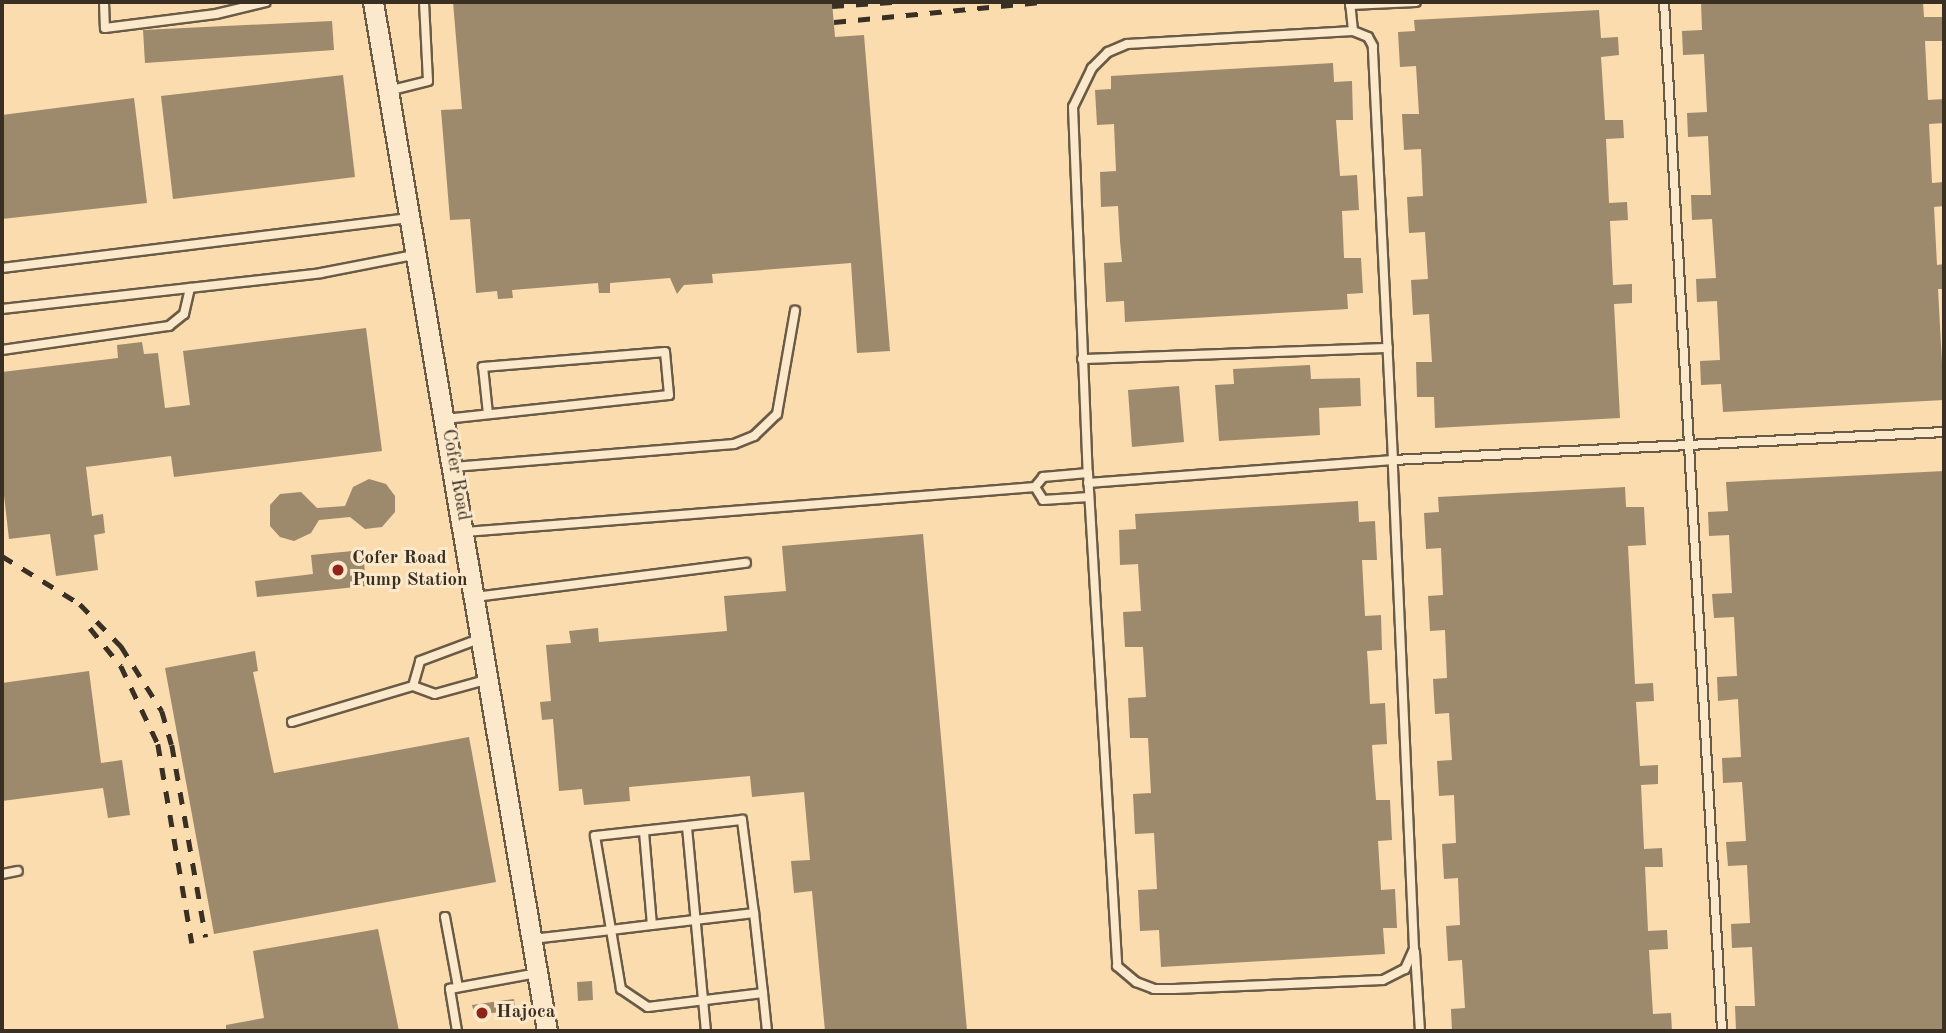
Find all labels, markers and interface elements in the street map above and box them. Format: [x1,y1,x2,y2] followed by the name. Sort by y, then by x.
[436,427,474,523] street label: Cofer Road
[352,548,468,592] place label: Cofer Road Pump Station
[330,562,346,578] marker: Cofer Road Pump Station
[496,1002,556,1024] place label: Hajoca
[474,1005,490,1021] marker: Hajoca

